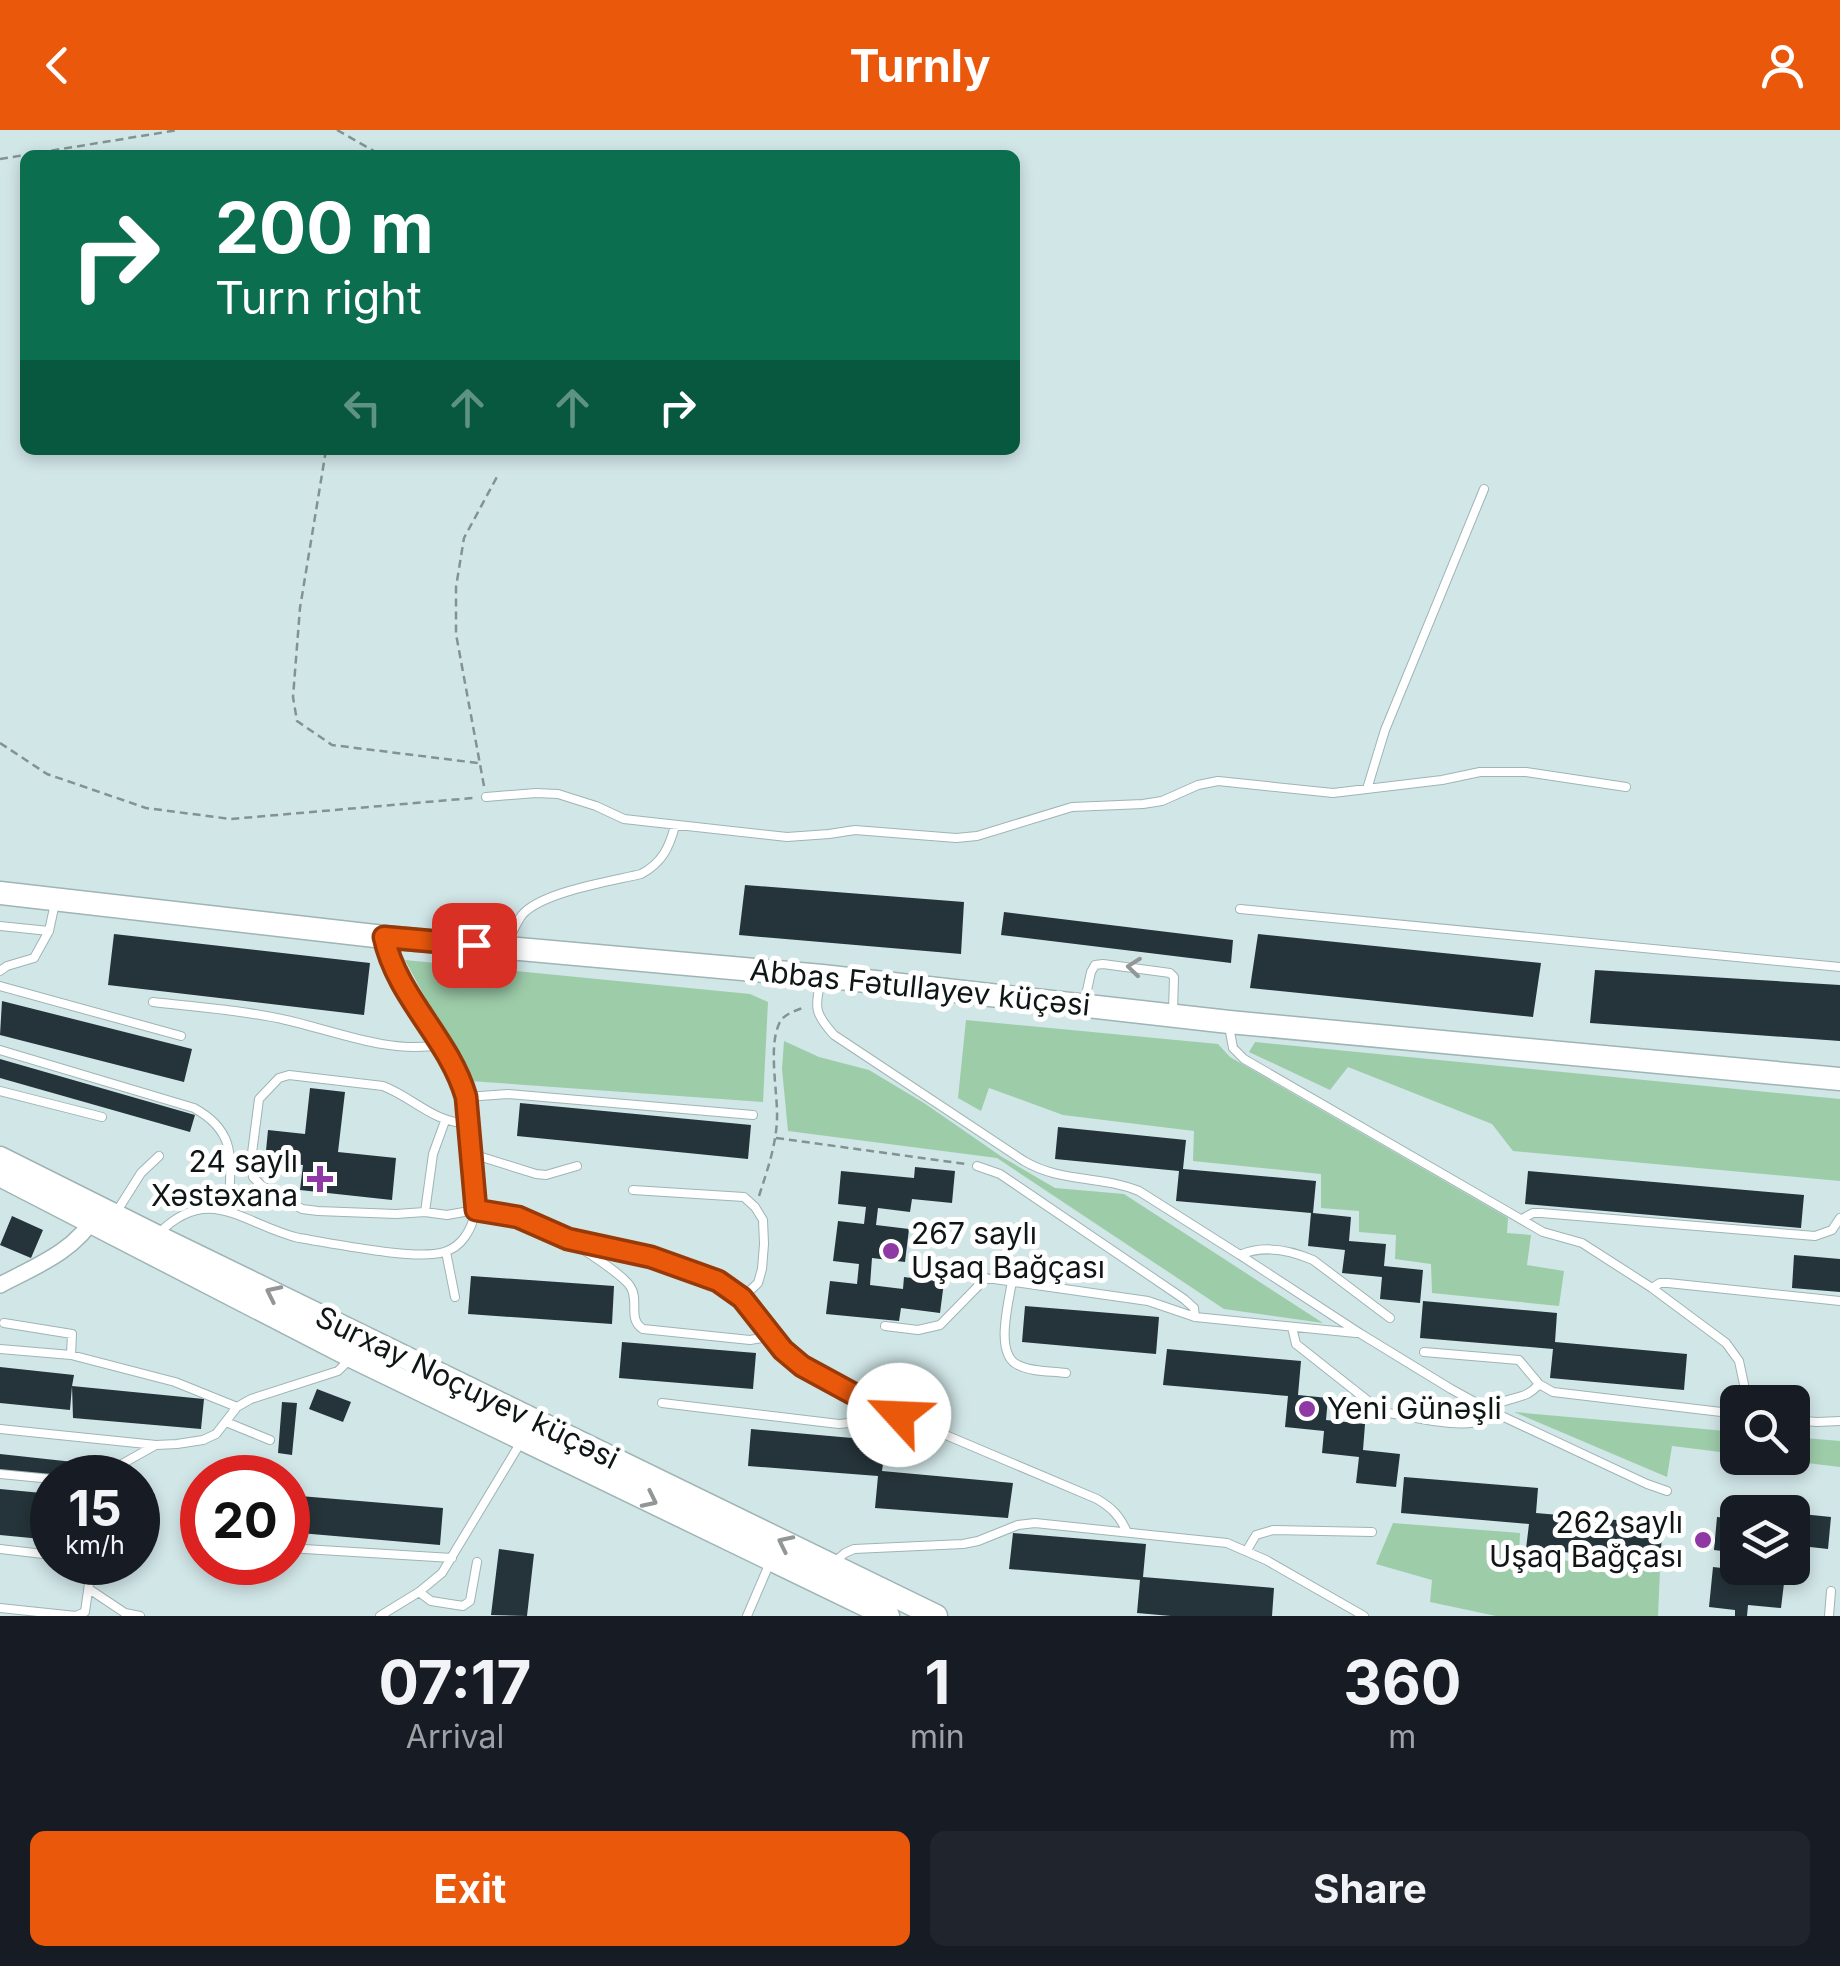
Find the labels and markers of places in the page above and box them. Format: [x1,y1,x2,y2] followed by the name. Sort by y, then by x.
[432,903,517,988] pin
[151,1143,298,1213] place label: 24 saylı Xəstəxana
[307,1166,333,1192] marker: 24 saylı Xəstəxana
[911,1215,1105,1285] place label: 267 saylı Uşaq Bağçası
[880,1240,902,1262] marker: 267 saylı Uşaq Bağçası
[1327,1390,1502,1426] place label: Yeni Günəşli
[1296,1398,1318,1420] marker: Yeni Günəşli
[1489,1504,1683,1574] place label: 262 saylı Uşaq Bağçası
[1692,1529,1714,1551] marker: 262 saylı Uşaq Bağçası

